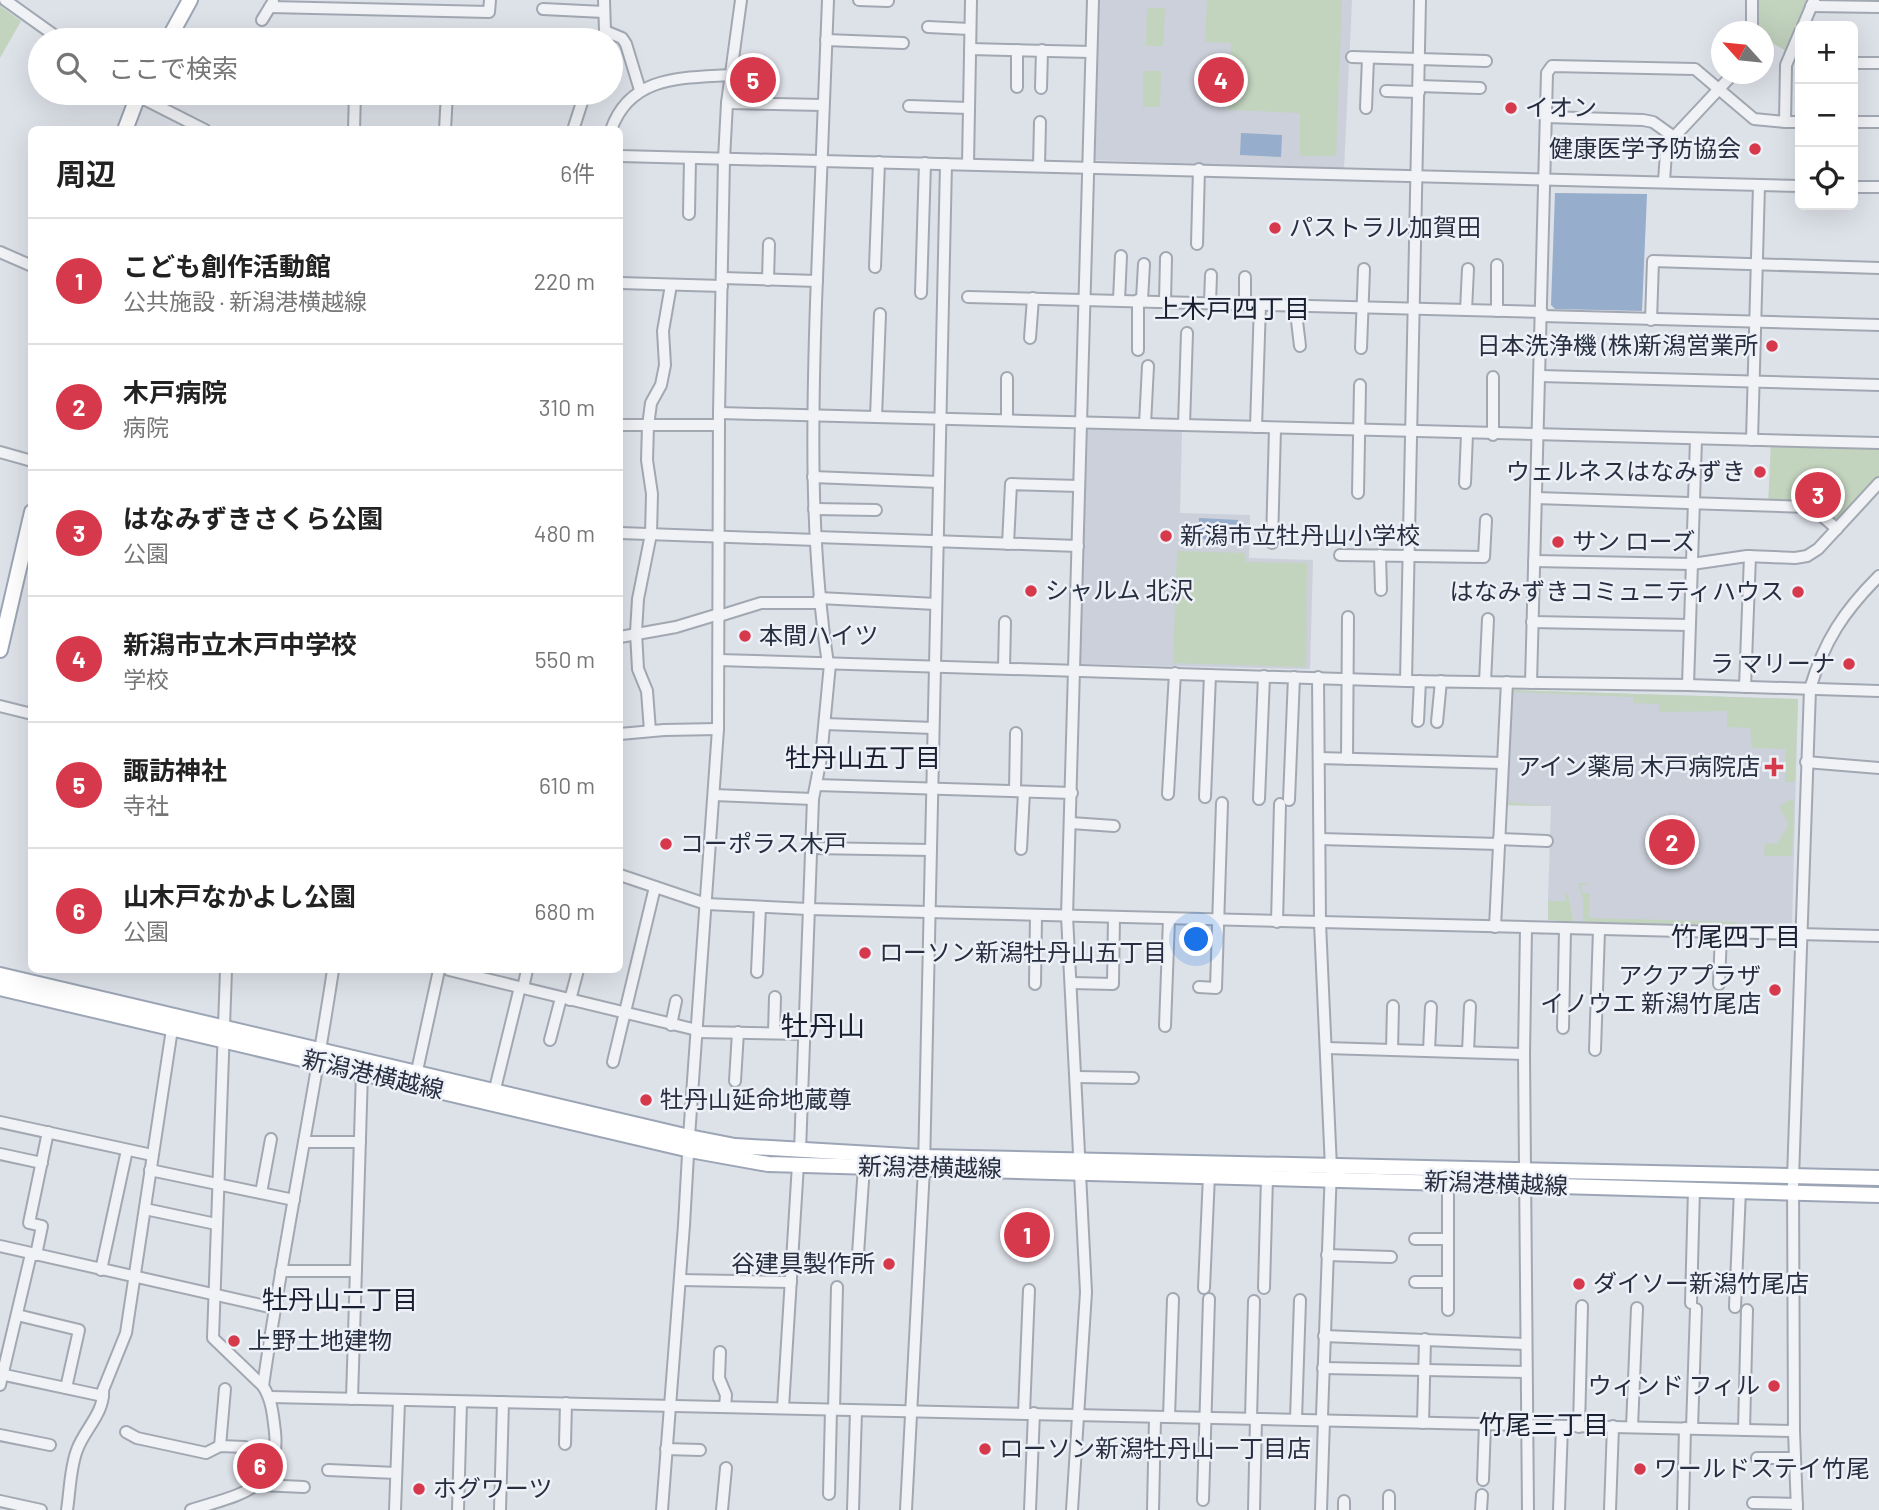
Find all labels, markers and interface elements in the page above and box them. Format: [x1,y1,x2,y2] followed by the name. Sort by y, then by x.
[1711,21,1774,84] north arrow
[1795,21,1858,210] map controls
[1795,21,1858,84] button: +
[28,28,623,105] search box
[52,48,90,86] icon: search
[108,52,238,83] text: ここで検索
[730,54,776,106] pin: 5
[1198,54,1244,106] pin: 4
[1795,84,1858,147] button: −
[1525,92,1597,121] place label: イオン
[1503,100,1519,116] marker: イオン
[1549,133,1741,162] place label: 健康医学予防協会
[1747,141,1763,157] marker: 健康医学予防協会
[1795,147,1858,210] button: locate
[56,155,116,191] text: 周辺
[560,159,595,187] text: 6件
[1289,212,1481,241] place label: パストラル加賀田
[1267,220,1283,236] marker: パストラル加賀田
[123,250,331,281] text: こども創作活動館
[75,267,83,295] text: 1
[534,267,595,295] text: 220 m
[123,287,367,315] text: 公共施設 · 新潟港横越線
[1154,292,1310,323] district label: 上木戸四丁目
[1477,330,1758,359] place label: 日本洗浄機 (株)新潟営業所
[1764,338,1780,354] marker: 日本洗浄機 (株)新潟営業所
[123,376,227,407] text: 木戸病院
[73,393,85,421] text: 2
[539,393,595,421] text: 310 m
[123,413,169,441] text: 病院
[1506,456,1746,485] place label: ウェルネスはなみずき
[1752,464,1768,480] marker: ウェルネスはなみずき
[1795,469,1841,521] pin: 3
[123,502,383,533] text: はなみずきさくら公園
[73,519,85,547] text: 3
[534,519,595,547] text: 480 m
[1180,520,1420,549] place label: 新潟市立牡丹山小学校
[1572,526,1696,555] place label: サン ローズ
[1158,528,1174,544] marker: 新潟市立牡丹山小学校
[1550,534,1566,550] marker: サン ローズ
[123,539,169,567] text: 公園
[1045,575,1193,604] place label: シャルム 北沢
[1449,576,1784,605] place label: はなみずきコミュニティハウス
[1023,583,1039,599] marker: シャルム 北沢
[1790,584,1806,600] marker: はなみずきコミュニティハウス
[759,620,879,649] place label: 本間ハイツ
[123,628,357,659] text: 新潟市立木戸中学校
[737,628,753,644] marker: 本間ハイツ
[72,645,86,673] text: 4
[535,645,595,673] text: 550 m
[1710,648,1835,677] place label: ラ マリーナ
[1841,656,1857,672] marker: ラ マリーナ
[123,665,169,693] text: 学校
[785,741,941,772] district label: 牡丹山五丁目
[1516,751,1760,780] place label: アイン薬局 木戸病院店
[123,754,227,785] text: 諏訪神社
[1766,759,1782,775] marker: アイン薬局 木戸病院店
[73,771,85,799] text: 5
[539,771,595,799] text: 610 m
[123,791,169,819] text: 寺社
[1649,816,1695,868] pin: 2
[680,828,848,857] place label: コーポラス木戸
[658,836,674,852] marker: コーポラス木戸
[123,880,356,911] text: 山木戸なかよし公園
[73,897,85,925] text: 6
[535,897,595,925] text: 680 m
[123,917,169,945] text: 公園
[1671,920,1801,951] district label: 竹尾四丁目
[1179,922,1213,956] your location
[879,937,1167,966] place label: ローソン新潟牡丹山五丁目
[857,945,873,961] marker: ローソン新潟牡丹山五丁目
[1540,960,1761,1017] place label: アクアプラザ イノウエ 新潟竹尾店
[1767,982,1783,998] marker: アクアプラザ イノウエ 新潟竹尾店
[781,1008,865,1042] district label: 牡丹山
[300,1043,447,1104] street label: 新潟港横越線
[660,1084,852,1113] place label: 牡丹山延命地蔵尊
[638,1092,654,1108] marker: 牡丹山延命地蔵尊
[858,1151,1002,1182] street label: 新潟港横越線
[1424,1165,1569,1200] street label: 新潟港横越線
[1004,1209,1050,1261] pin: 1
[731,1248,875,1277] place label: 谷建具製作所
[881,1256,897,1272] marker: 谷建具製作所
[1593,1268,1809,1297] place label: ダイソー新潟竹尾店
[1571,1276,1587,1292] marker: ダイソー新潟竹尾店
[262,1283,418,1314] district label: 牡丹山二丁目
[248,1325,392,1354] place label: 上野土地建物
[226,1333,242,1349] marker: 上野土地建物
[1588,1370,1760,1399] place label: ウィンド フィル
[1766,1378,1782,1394] marker: ウィンド フィル
[1479,1408,1609,1439] district label: 竹尾三丁目
[999,1433,1311,1462] place label: ローソン新潟牡丹山一丁目店
[237,1440,283,1492] pin: 6
[977,1441,993,1457] marker: ローソン新潟牡丹山一丁目店
[1654,1453,1870,1482] place label: ワールドステイ竹尾
[1632,1461,1648,1477] marker: ワールドステイ竹尾
[433,1473,553,1502] place label: ホグワーツ
[411,1481,427,1497] marker: ホグワーツ

